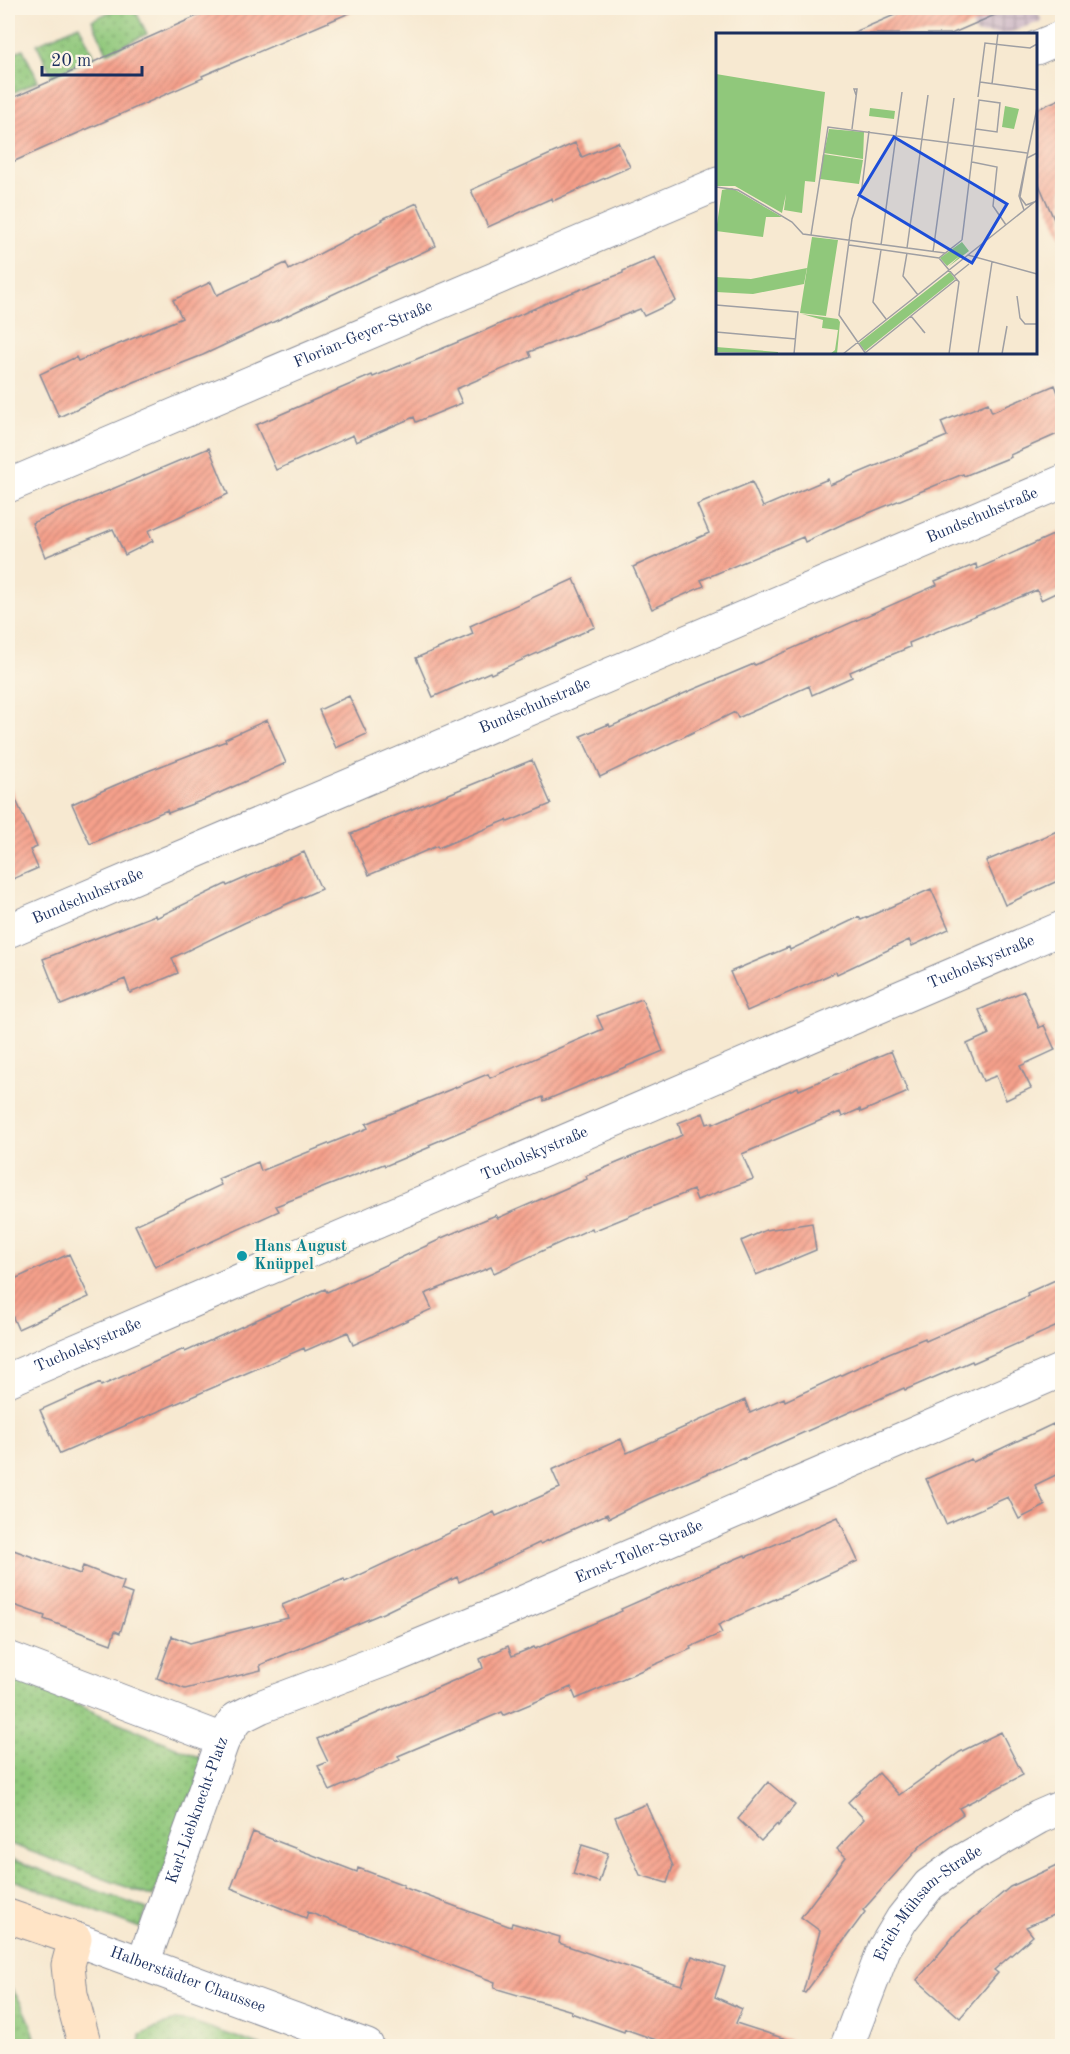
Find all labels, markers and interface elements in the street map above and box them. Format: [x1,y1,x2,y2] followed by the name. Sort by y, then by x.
[716,33,1037,354] inset map
[42,39,142,77] scale bar
[51,52,91,70] text: 20 m
[292,298,435,371] street label: Florian-Geyer-Straße
[924,485,1040,547] street label: Bundschuhstraße
[477,676,593,737] street label: Bundschuhstraße
[30,866,146,928] street label: Bundschuhstraße
[925,933,1037,993] street label: Tucholskystraße
[479,1124,590,1184] street label: Tucholskystraße
[254,1239,347,1273] place label: Hans August Knüppel
[235,1249,249,1263] marker: Hans August Knüppel
[32,1316,144,1376] street label: Tucholskystraße
[573,1518,705,1587] street label: Ernst-Toller-Straße
[164,1735,231,1886] street label: Karl-Liebknecht-Platz
[872,1843,985,1964] street label: Erich-Mühsam-Straße
[108,1944,268,2016] street label: Halberstädter Chaussee

